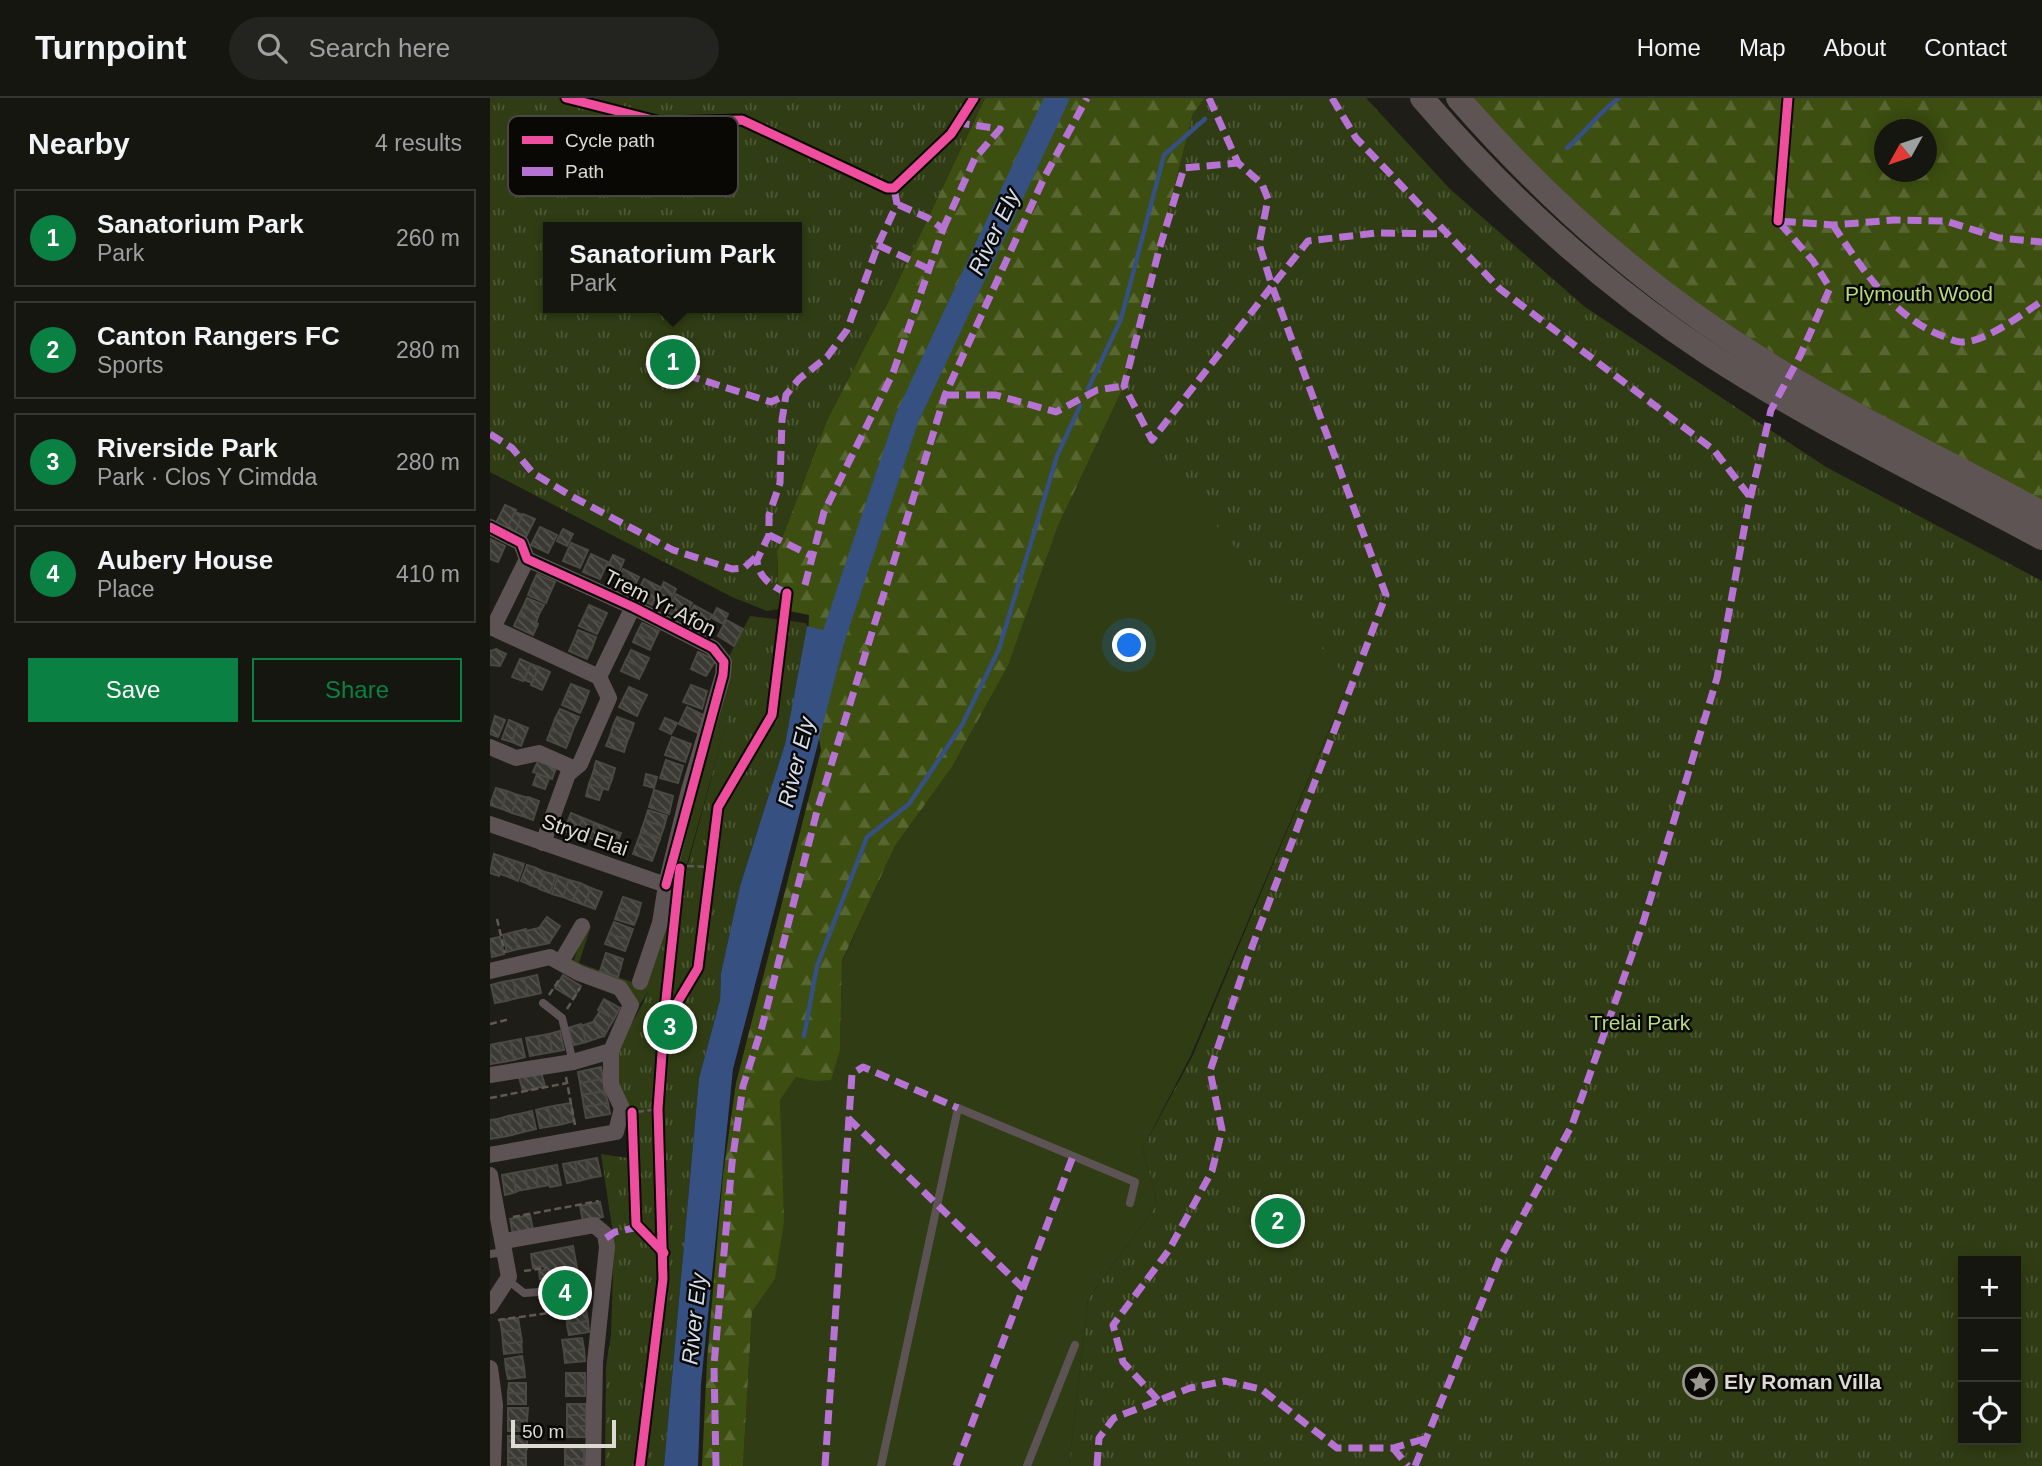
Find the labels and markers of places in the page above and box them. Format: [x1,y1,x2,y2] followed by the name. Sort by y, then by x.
[650,336,696,388] pin: 1
[647,1001,693,1053] pin: 3
[1255,1195,1301,1247] pin: 2
[542,1267,588,1319] pin: 4
[1681,1363,1719,1401] place icon: Ely Roman Villa
[1724,1370,1881,1393] place label: Ely Roman Villa

